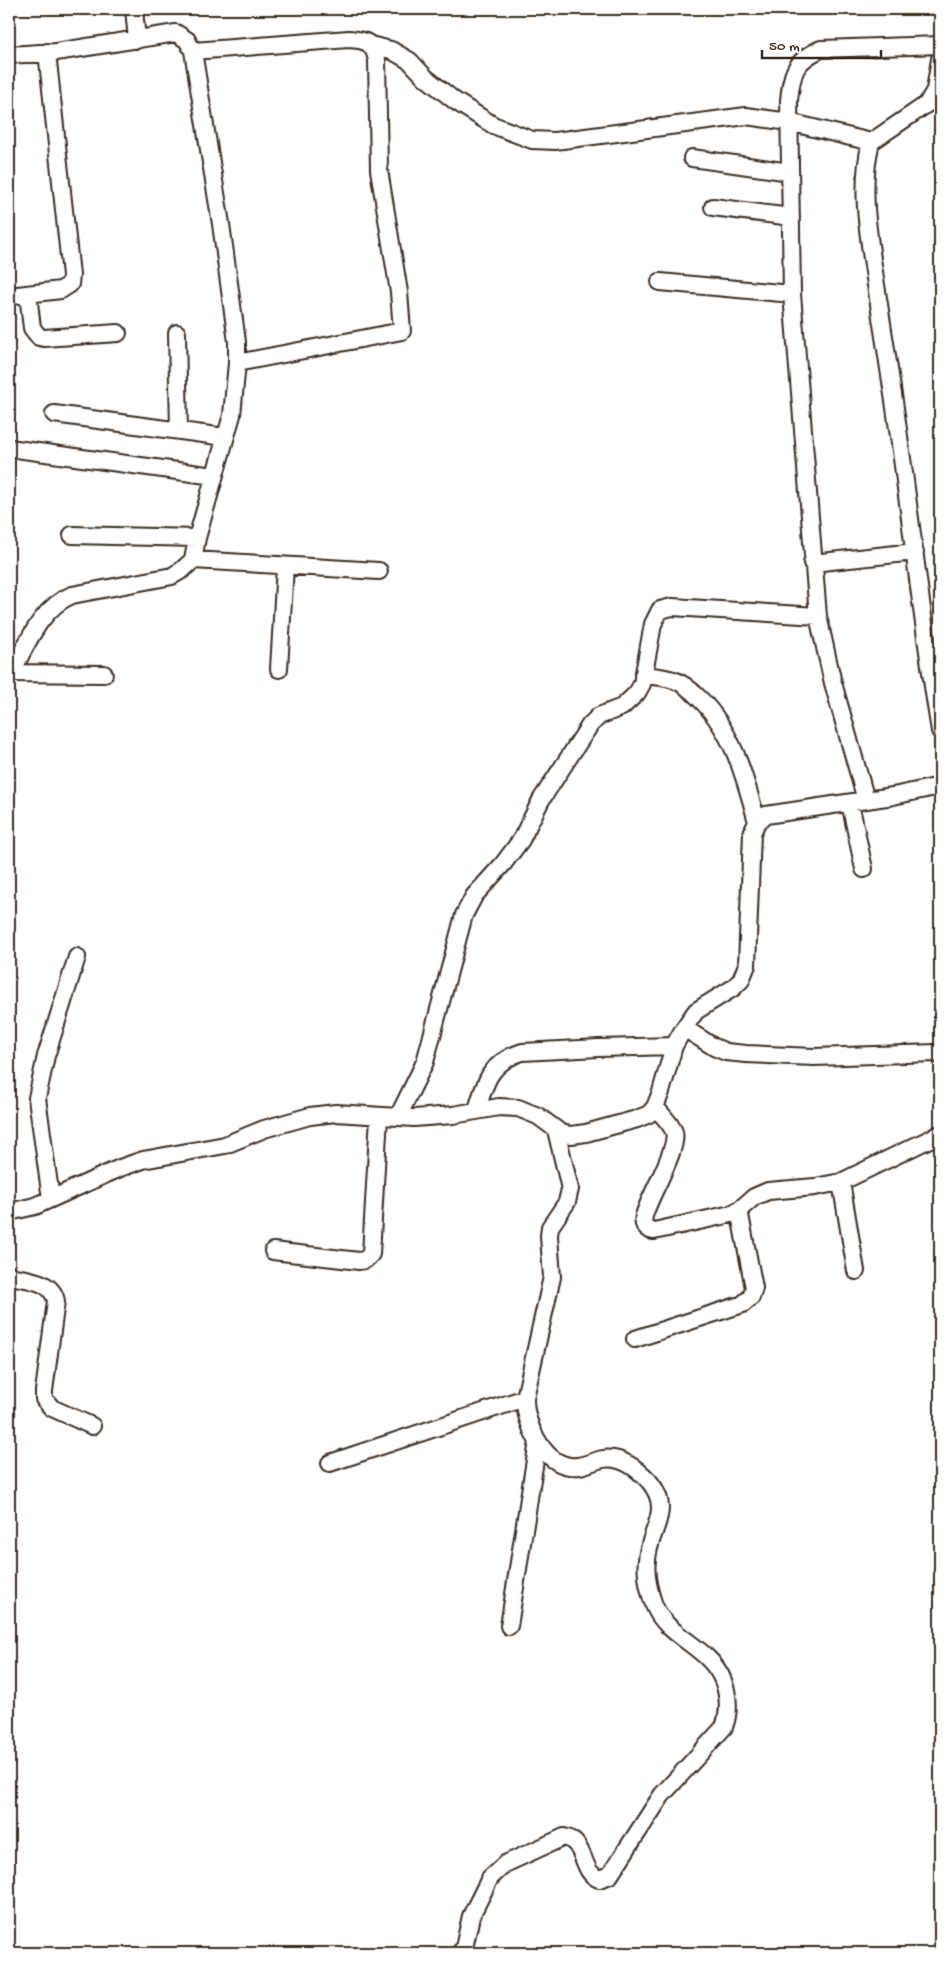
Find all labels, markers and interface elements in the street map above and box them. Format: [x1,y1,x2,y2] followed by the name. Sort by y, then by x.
[762,28,880,60] scale bar
[769,38,800,56] text: 50 m

